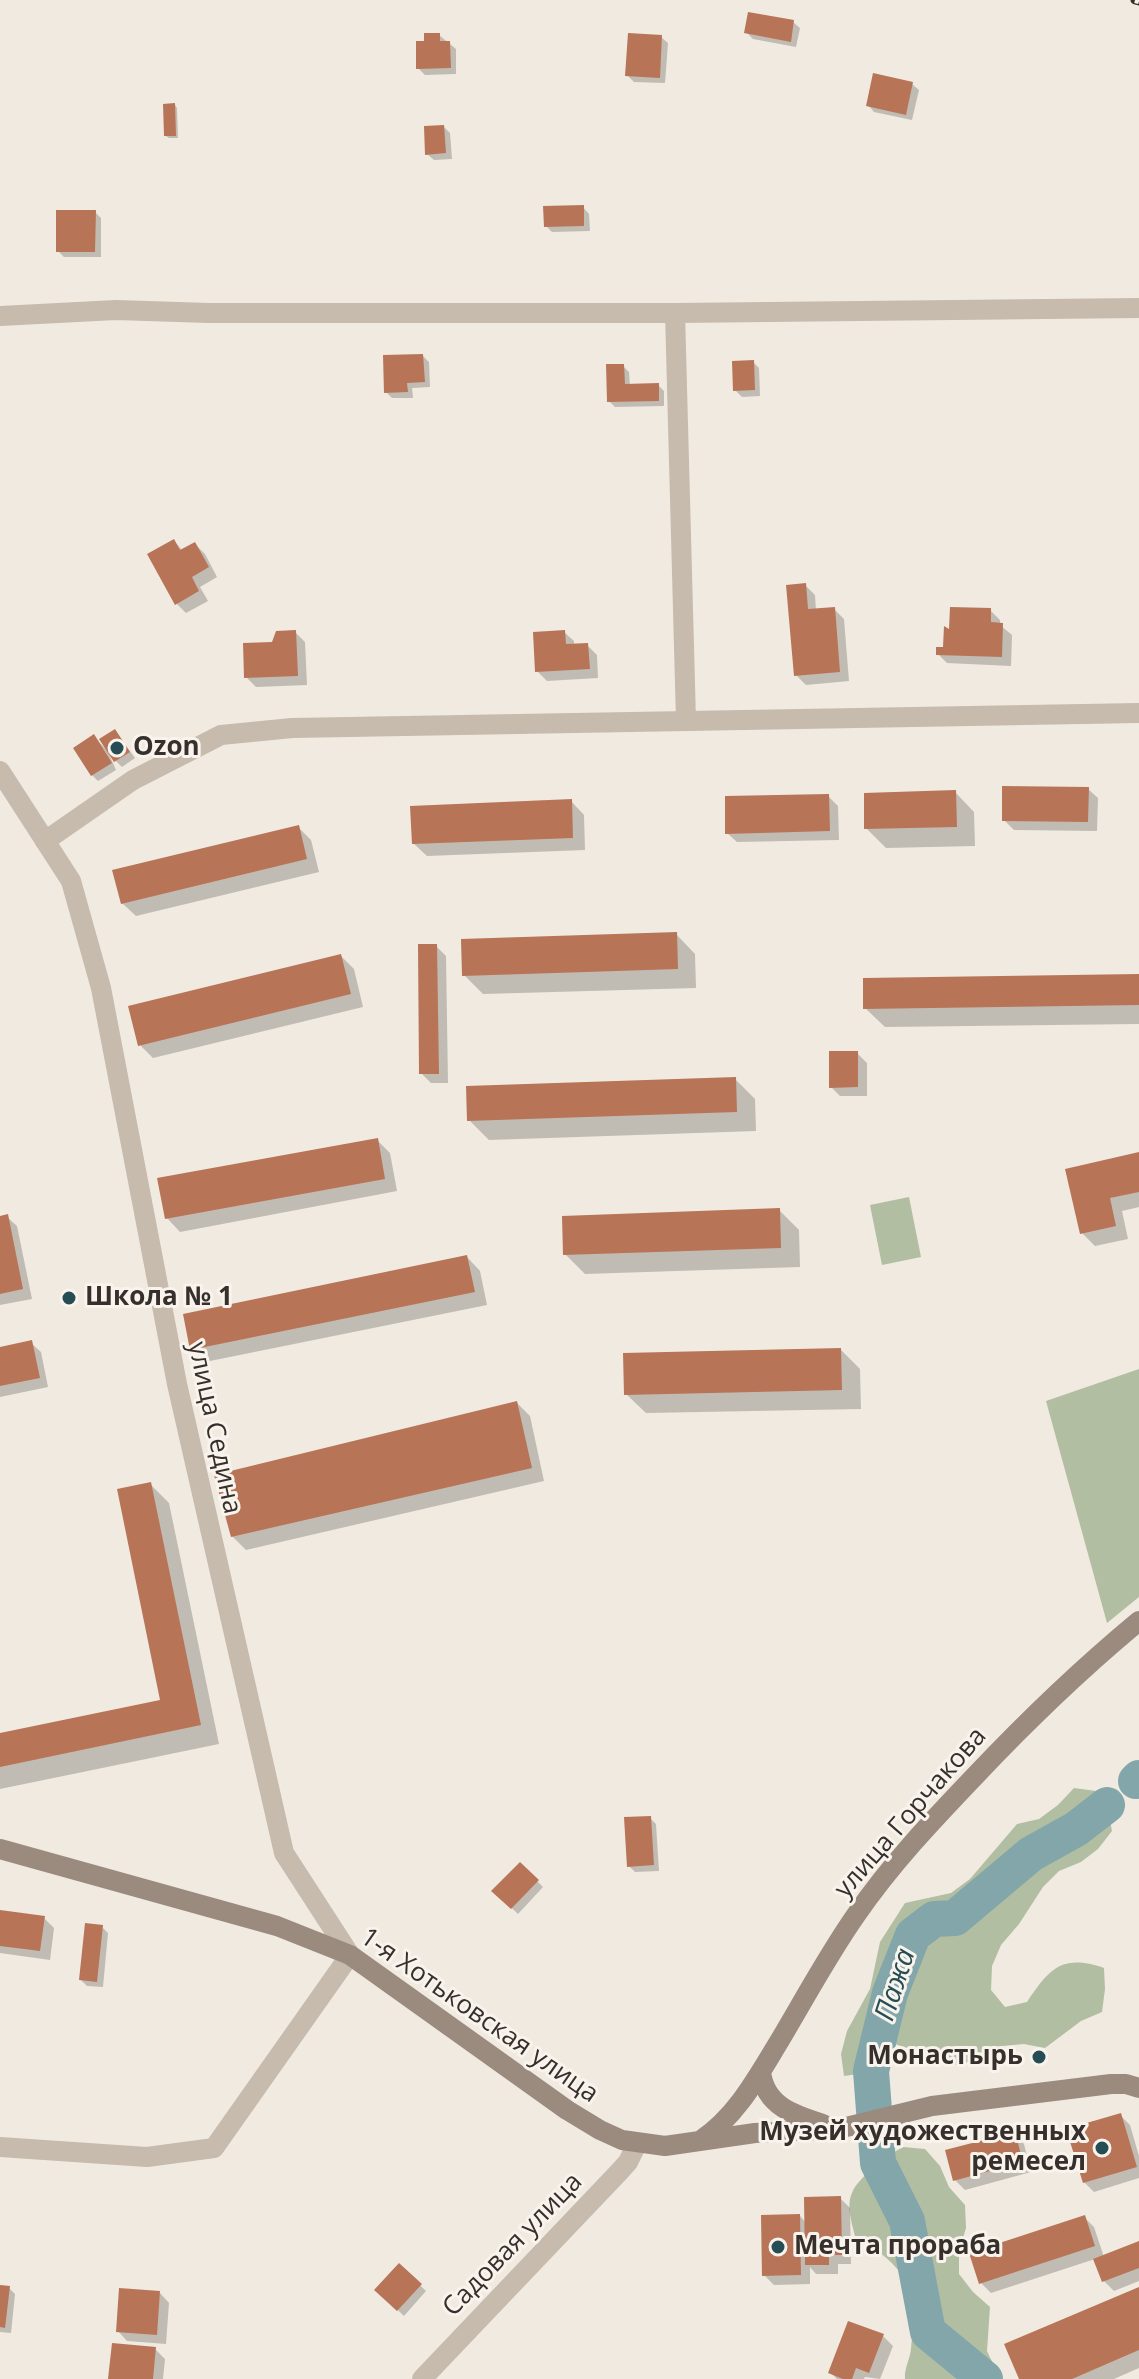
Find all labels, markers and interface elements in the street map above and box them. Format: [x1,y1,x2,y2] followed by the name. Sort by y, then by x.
[133,732,200,764] place label: Ozon
[108,739,126,757] marker: Ozon
[85,1282,233,1314] place label: Школа № 1
[60,1289,78,1307] marker: Школа № 1
[181,1339,247,1517] street label: улица Седина
[828,1721,994,1905] street label: улица Горчакова
[354,1922,604,2110] street label: 1-я Хотьковская улица
[869,1945,923,2025] water label: Пажа
[867,2041,1023,2073] place label: Монастырь
[1030,2048,1048,2066] marker: Монастырь
[759,2117,1086,2178] place label: Музей художественных ремесел
[1093,2139,1111,2157] marker: Музей художественных ремесел
[437,2167,589,2323] street label: Садовая улица
[794,2231,1001,2263] place label: Мечта прораба
[769,2238,787,2256] marker: Мечта прораба

